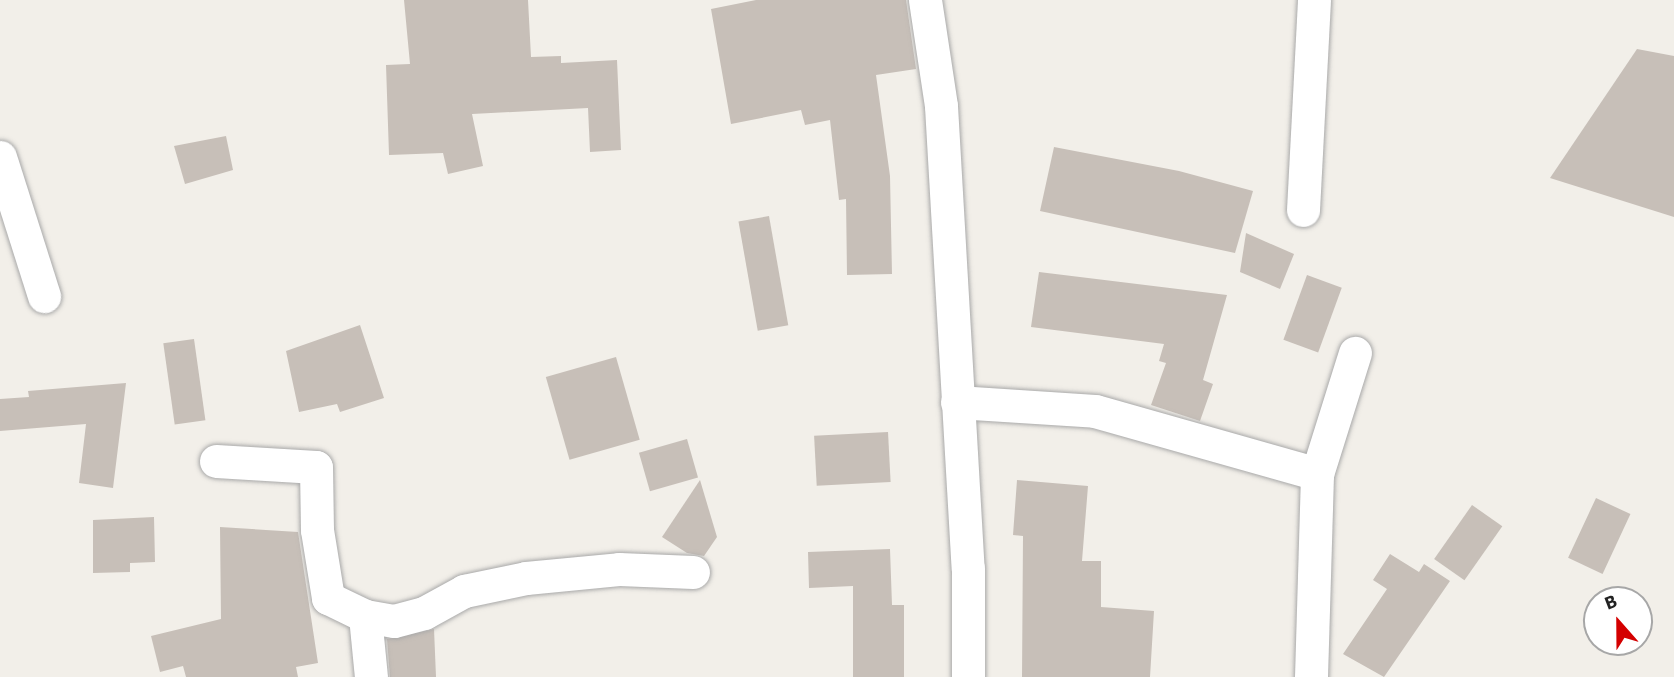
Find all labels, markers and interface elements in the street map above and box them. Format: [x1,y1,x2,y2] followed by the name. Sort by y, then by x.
[1583,586,1653,656] north arrow
[1601,588,1621,617] text: B

